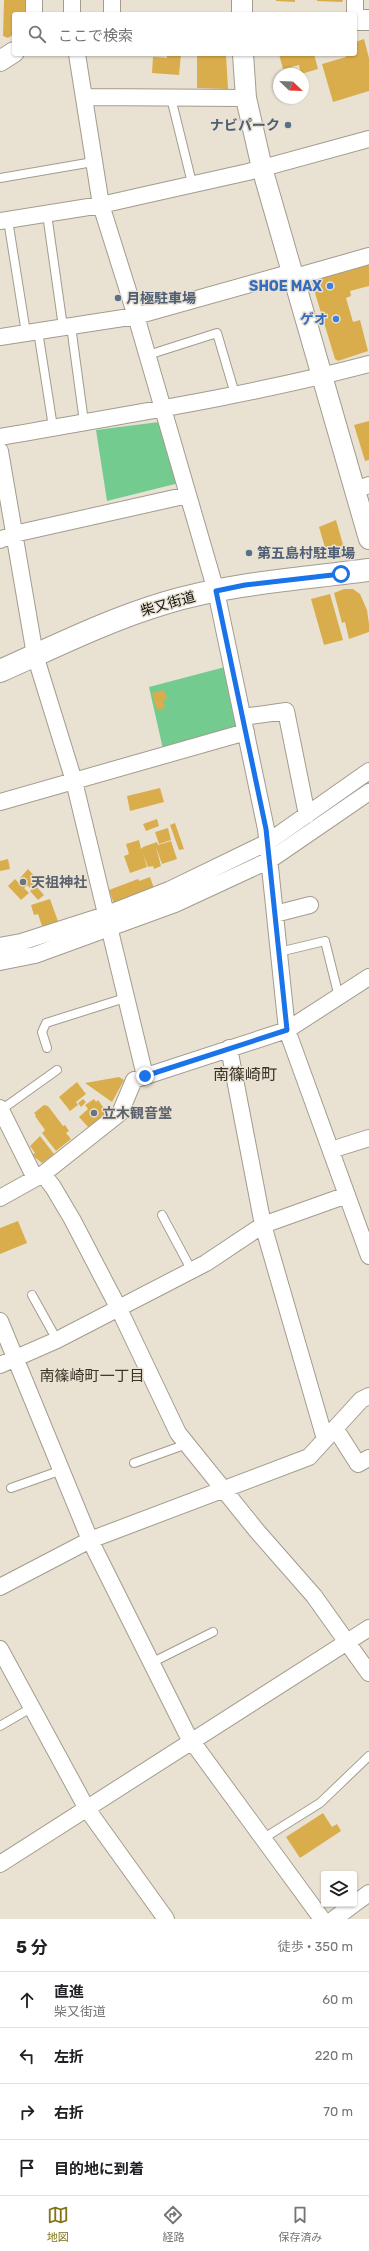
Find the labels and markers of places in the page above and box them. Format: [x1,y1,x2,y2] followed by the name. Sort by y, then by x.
[210,117,280,134] place label: ナビパーク
[283,120,293,130] marker: ナビパーク
[249,278,322,295] place label: SHOE MAX
[325,281,335,291] marker: SHOE MAX
[126,290,196,307] place label: 月極駐車場
[113,293,123,303] marker: 月極駐車場
[300,311,328,328] place label: ゲオ
[331,314,341,324] marker: ゲオ
[257,545,355,562] place label: 第五島村駐車場
[244,548,254,558] marker: 第五島村駐車場
[31,874,87,891] place label: 天祖神社
[18,877,28,887] marker: 天祖神社
[102,1105,172,1122] place label: 立木観音堂
[89,1108,99,1118] marker: 立木観音堂

